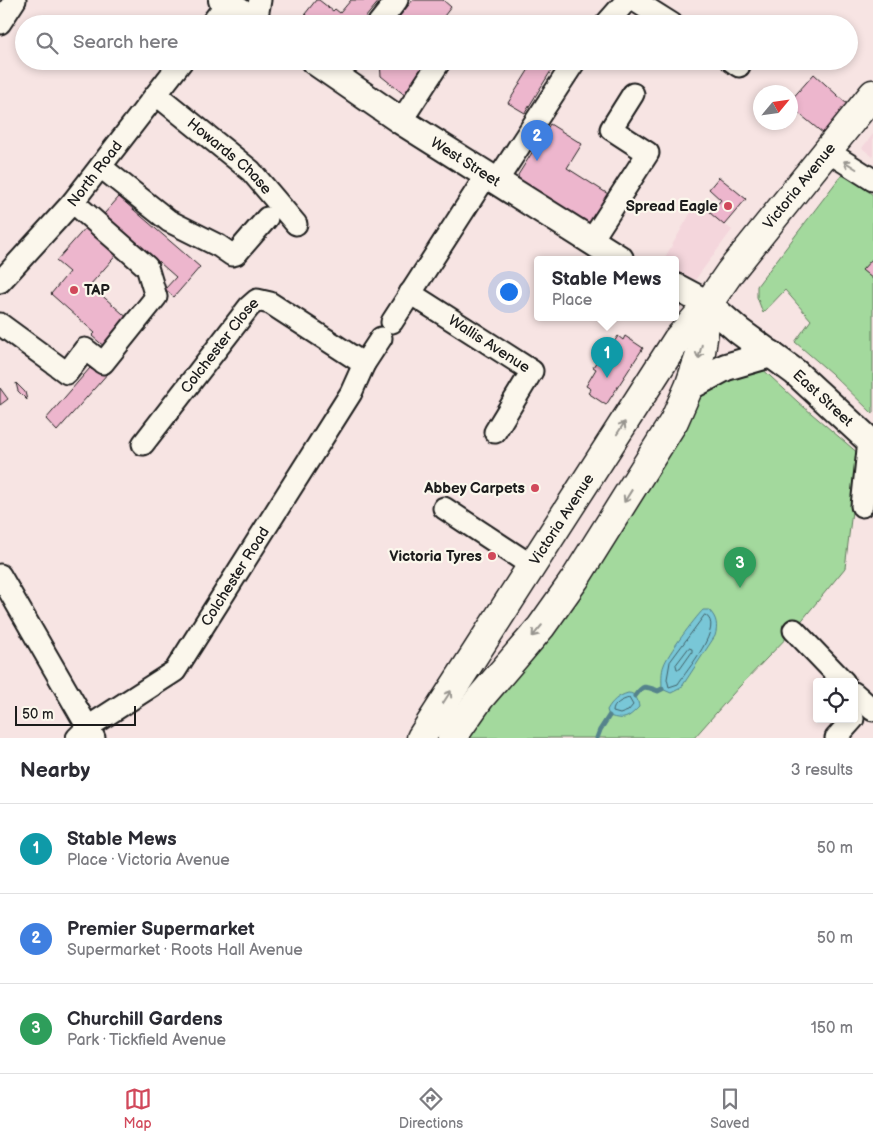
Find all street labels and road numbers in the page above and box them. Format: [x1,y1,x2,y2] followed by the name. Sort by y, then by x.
[183,114,276,199] street label: Howards Chase
[427,133,504,191] street label: West Street
[64,137,127,211] street label: North Road
[759,139,840,233] street label: Victoria Avenue
[177,294,263,397] street label: Colchester Close
[444,311,533,377] street label: Wallis Avenue
[789,366,857,431] street label: East Street
[526,470,599,569] street label: Victoria Avenue
[197,523,274,630] street label: Colchester Road

